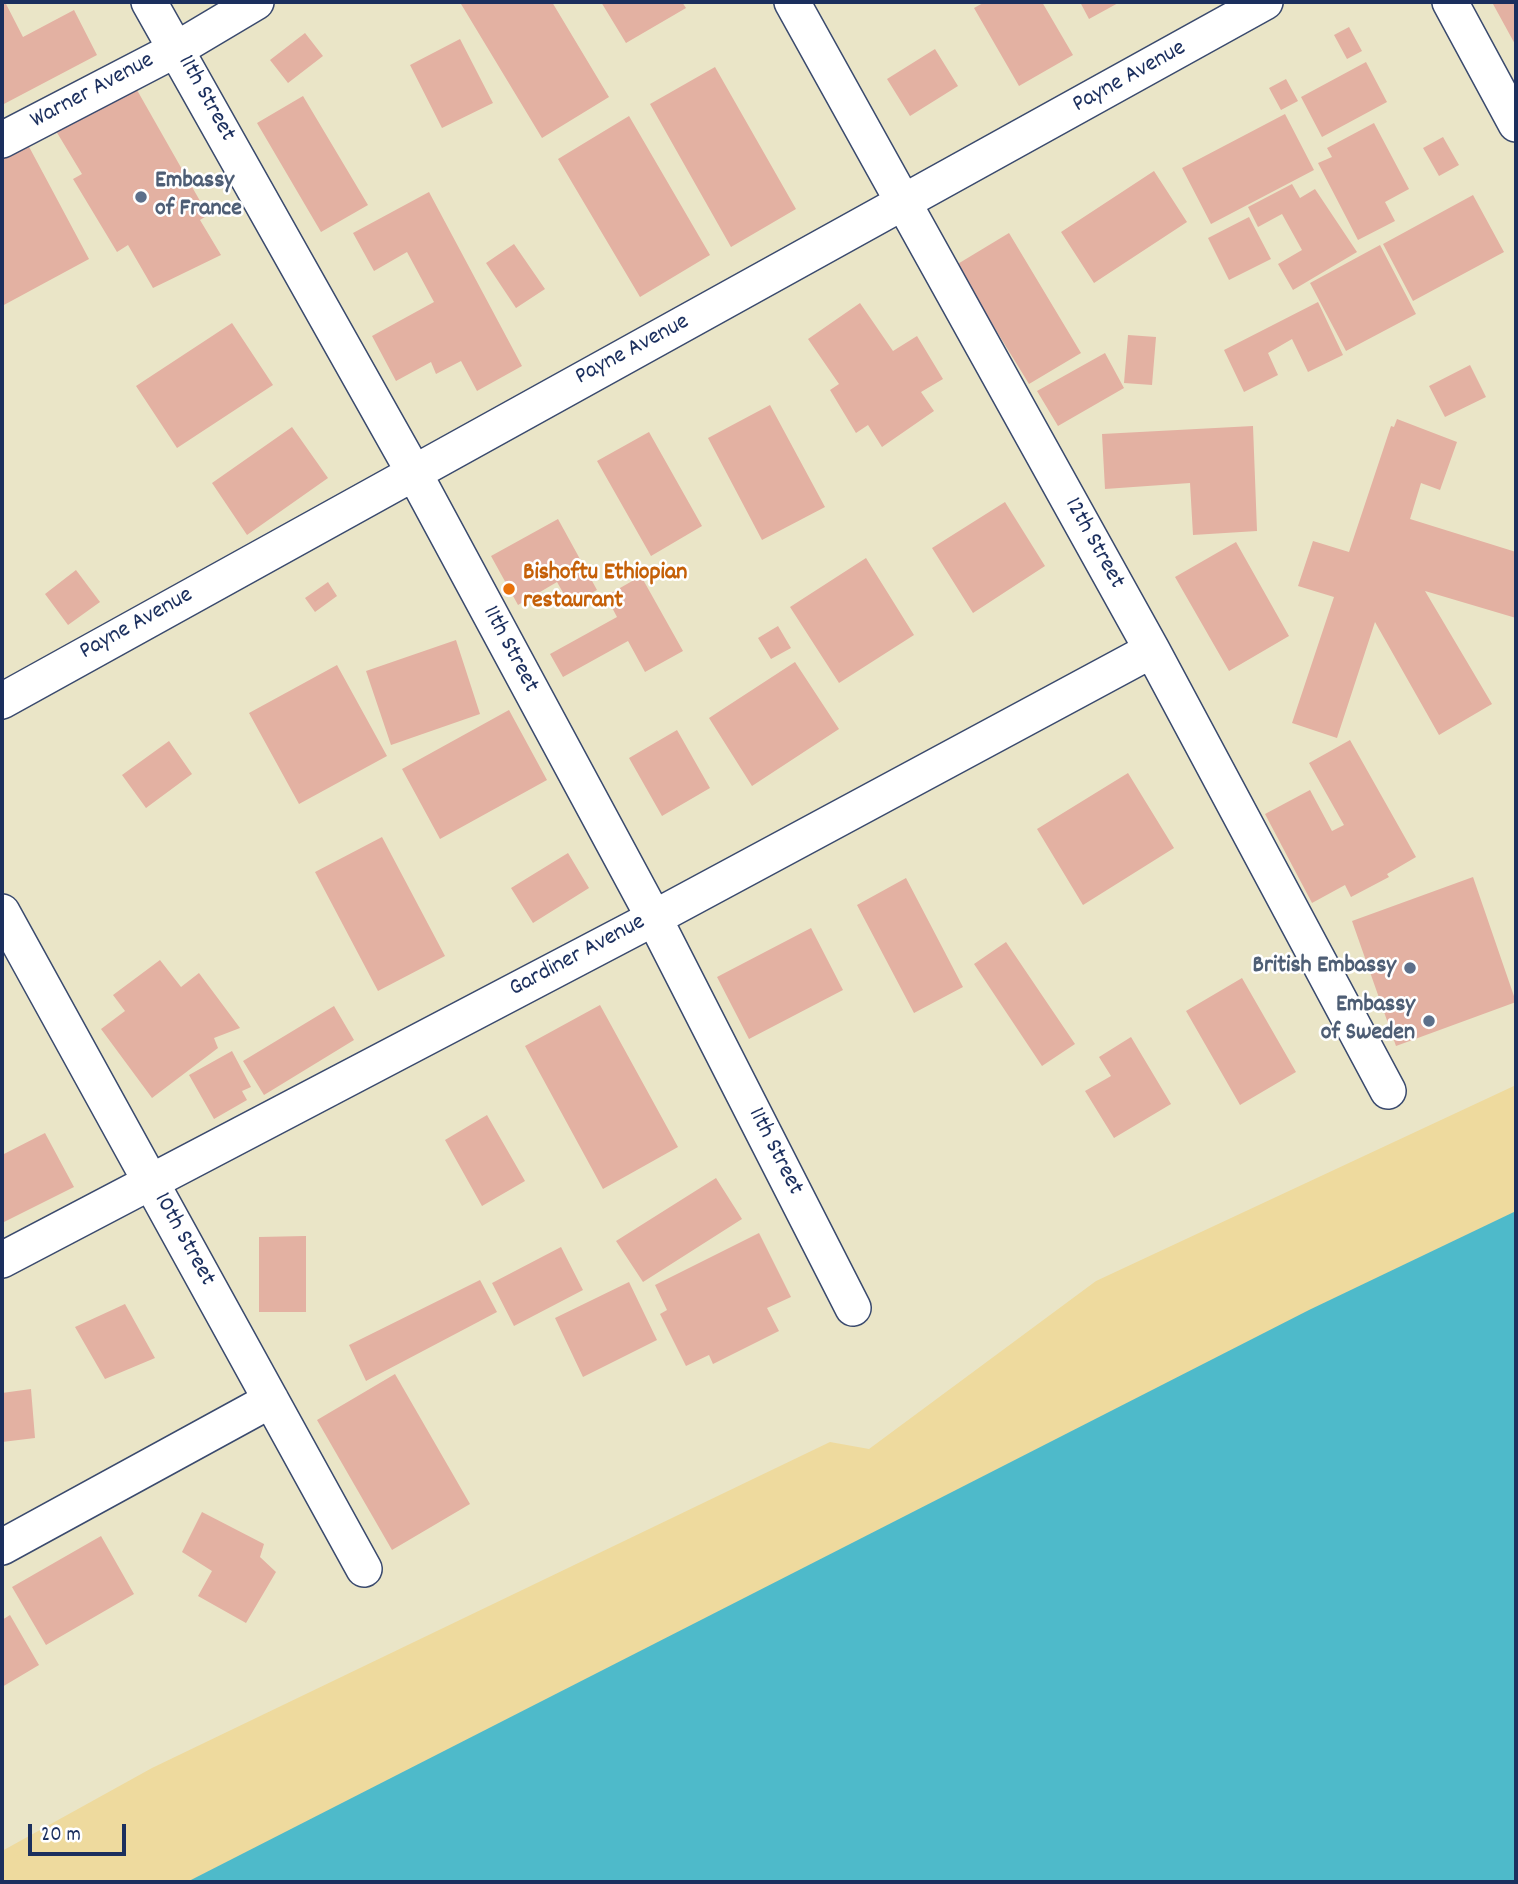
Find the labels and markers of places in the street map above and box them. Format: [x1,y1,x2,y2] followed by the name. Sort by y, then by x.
[155,169,242,225] place label: Embassy of France
[133,189,149,205] marker: Embassy of France
[523,561,687,617] place label: Bishoftu Ethiopian restaurant
[501,581,517,597] marker: Bishoftu Ethiopian restaurant
[1253,954,1396,982] place label: British Embassy
[1402,960,1418,976] marker: British Embassy
[1321,993,1415,1049] place label: Embassy of Sweden
[1421,1013,1437,1029] marker: Embassy of Sweden

